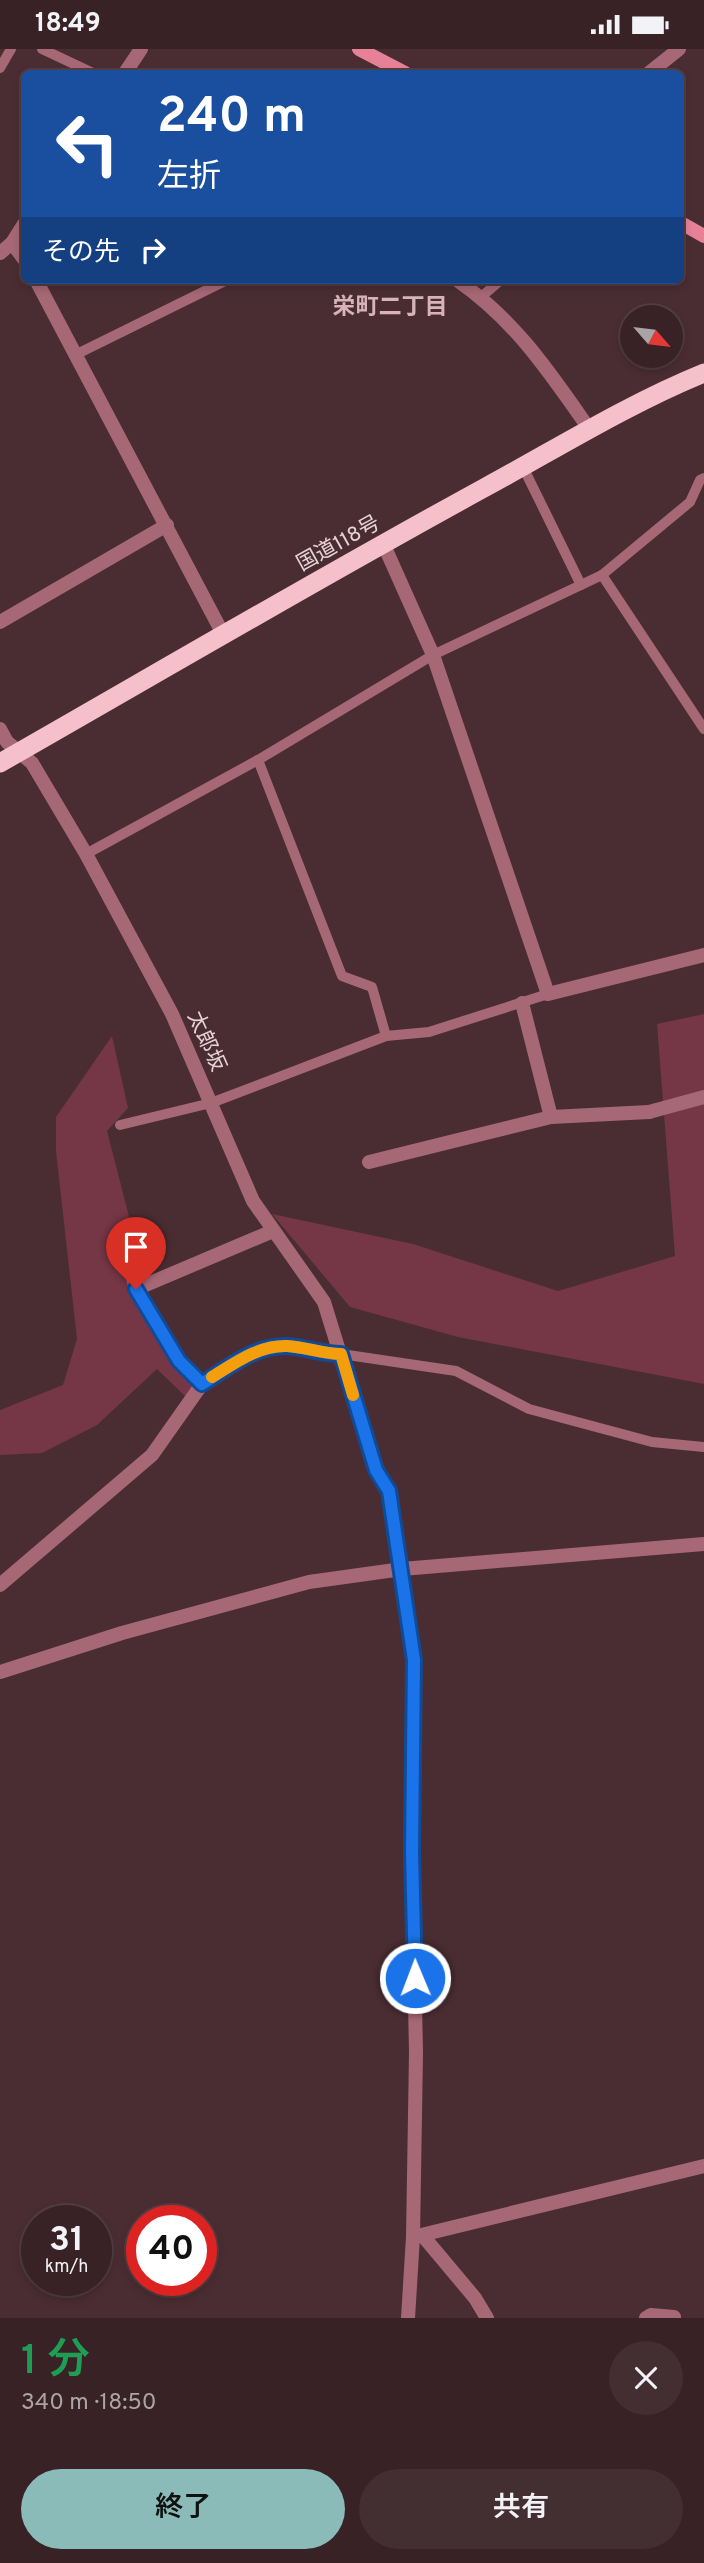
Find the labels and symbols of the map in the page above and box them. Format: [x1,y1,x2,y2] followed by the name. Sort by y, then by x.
[333,294,448,323] district label: 栄町二丁目
[620,305,682,367] north arrow
[292,510,385,578] street label: 国道118号
[180,1007,231,1076] street label: 太郎坂
[106,1217,166,1289] pin
[378,1941,452,2015] position arrow
[126,2205,217,2296] speed limit sign: 40

